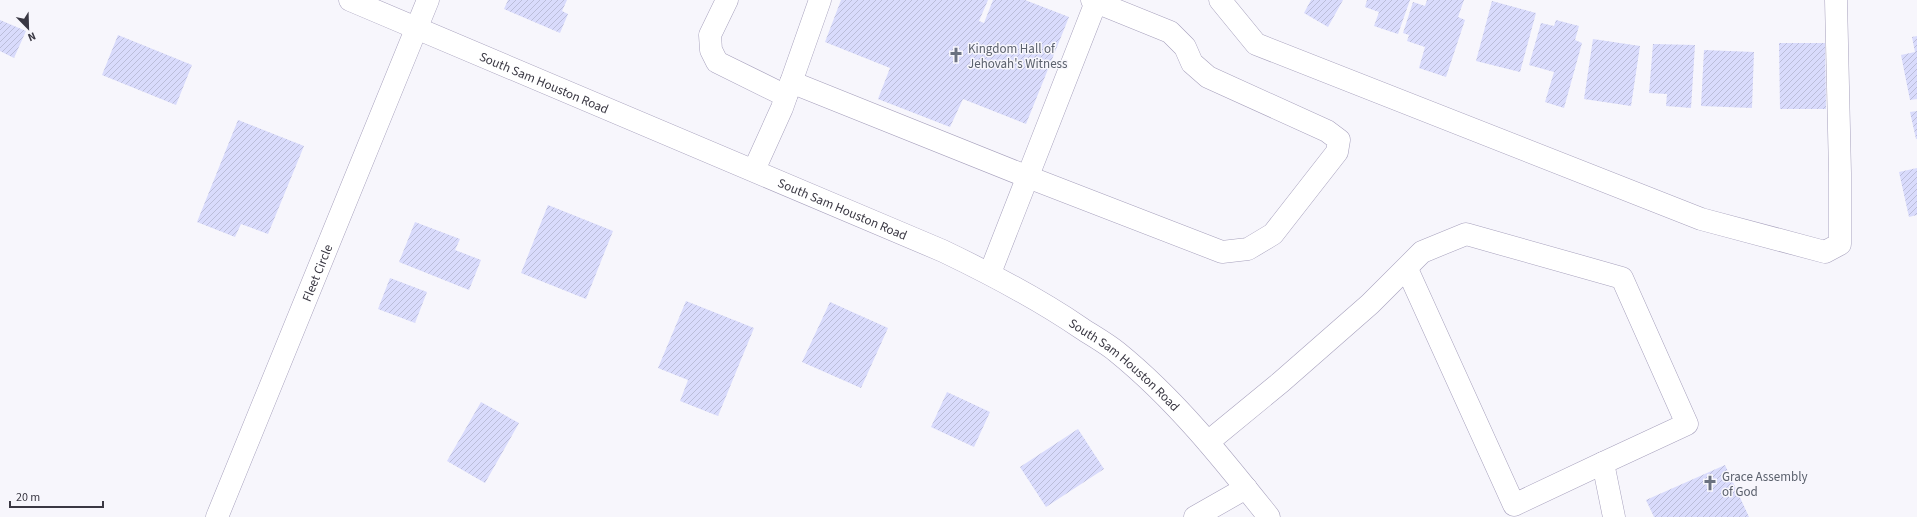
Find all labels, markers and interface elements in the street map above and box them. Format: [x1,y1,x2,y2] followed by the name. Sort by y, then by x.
[8,8,48,48] north arrow
[25,28,38,45] text: N
[968,40,1068,73] place label: Kingdom Hall of Jehovah's Witness
[947,46,965,64] church icon: Kingdom Hall of Jehovah's Witness
[476,48,611,119] street label: South Sam Houston Road
[775,174,910,245] street label: South Sam Houston Road
[298,242,337,304] street label: Fleet Circle
[1065,314,1183,416] street label: South Sam Houston Road
[1722,468,1808,501] place label: Grace Assembly of God
[1701,474,1719,492] church icon: Grace Assembly of God
[10,483,103,509] scale bar
[16,489,40,506] text: 20 m

